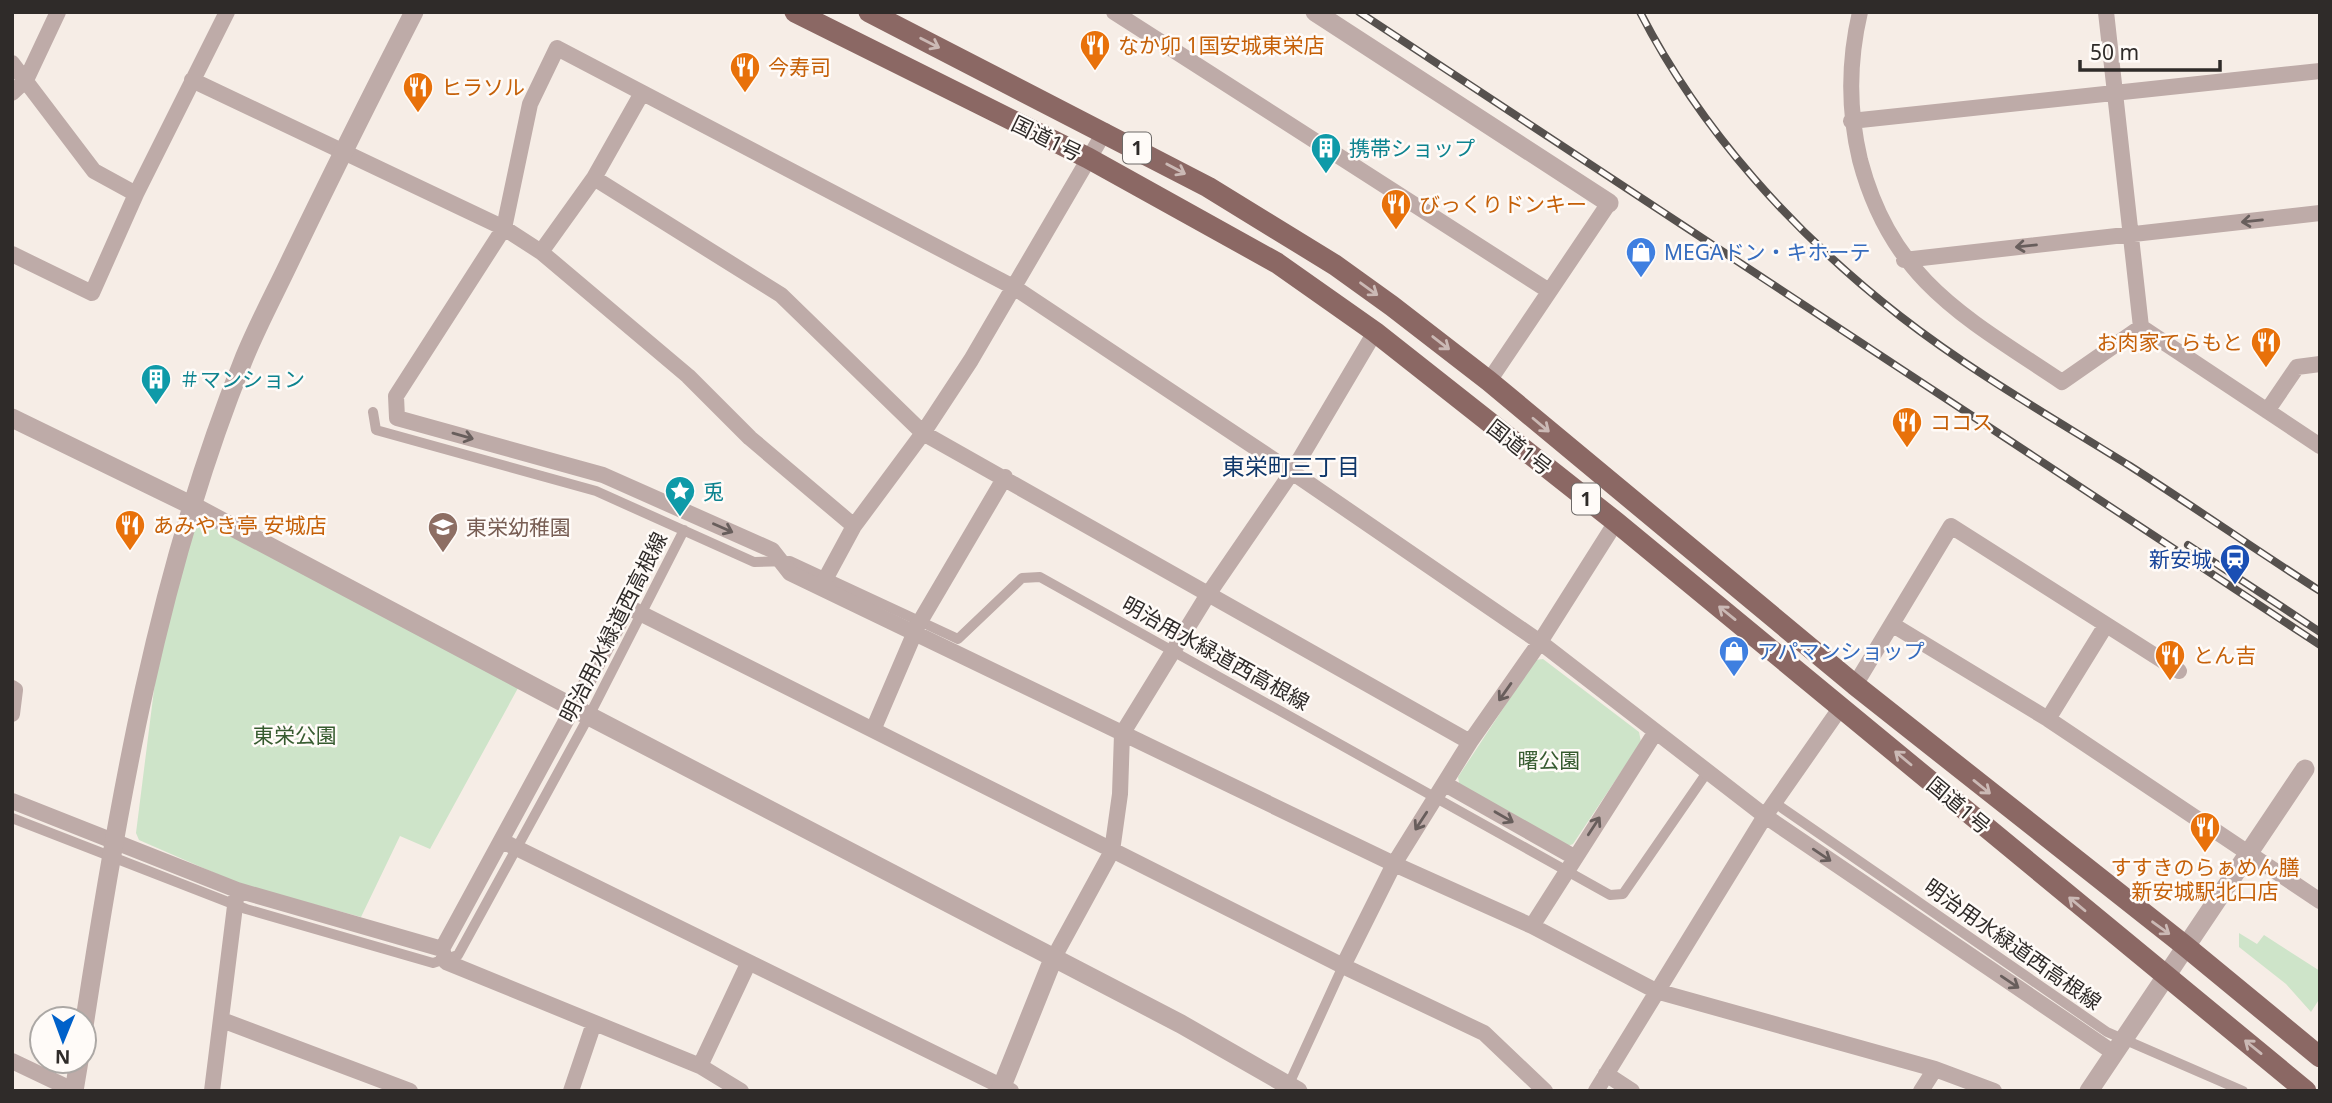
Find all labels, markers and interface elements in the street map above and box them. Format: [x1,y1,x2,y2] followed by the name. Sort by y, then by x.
[1078,28,1112,72] restaurant icon: なか卯 1国安城東栄店
[2080,28,2220,72] scale bar
[1118,31,1324,59] place label: なか卯 1国安城東栄店
[919,36,940,50] one-way arrow
[2090,38,2139,66] text: 50 m
[728,50,762,94] restaurant icon: 今寿司
[768,53,831,81] place label: 今寿司
[401,70,435,114] restaurant icon: ヒラソル
[441,73,525,101] place label: ヒラソル
[1007,109,1087,167] street label: 国道1号
[1309,131,1343,175] building icon: 携帯ショップ
[1123,132,1151,164] road number: 1
[1349,134,1475,162] place label: 携帯ショップ
[1165,163,1185,177] one-way arrow
[1379,187,1413,231] restaurant icon: びっくりドンキー
[1419,190,1587,218] place label: びっくりドンキー
[2241,214,2264,227] one-way arrow
[1624,235,1658,279] shop icon: MEGAドン・キホーテ
[1664,238,1870,266] place label: MEGAドン・キホーテ
[2015,240,2038,253] one-way arrow
[1359,282,1378,296] one-way arrow
[2249,325,2283,369] restaurant icon: お肉家てらもと
[2096,328,2243,356] place label: お肉家てらもと
[1431,336,1449,351] one-way arrow
[139,362,173,406] building icon: ＃マンション
[179,365,305,393] place label: ＃マンション
[1890,405,1924,449] restaurant icon: ココス
[1930,408,1993,436] place label: ココス
[1482,413,1558,481] street label: 国道1号
[1532,417,1550,433] one-way arrow
[451,430,474,443] one-way arrow
[1222,450,1360,482] district label: 東栄町三丁目
[663,474,697,518] place icon: 兎
[703,477,724,505] place label: 兎
[1572,484,1600,514] road number: 1
[113,508,147,552] restaurant icon: あみやき亭 安城店
[426,510,460,554] school or university icon: 東栄幼稚園
[153,511,326,539] place label: あみやき亭 安城店
[466,513,571,541] place label: 東栄幼稚園
[711,522,733,535] one-way arrow
[553,527,673,727] street label: 明治用水緑道西高根線
[2218,542,2252,586] station icon: 新安城
[2149,545,2212,573] place label: 新安城
[1117,590,1315,716] street label: 明治用水緑道西高根線
[1718,606,1736,621] one-way arrow
[1717,634,1751,678] shop icon: アパマンショップ
[1757,637,1925,665] place label: アパマンショップ
[2153,638,2187,682] restaurant icon: とん吉
[2193,641,2256,669] place label: とん吉
[1498,682,1512,701] one-way arrow
[253,721,337,749] park label: 東栄公園
[1518,746,1581,774] park label: 曙公園
[1894,750,1912,766] one-way arrow
[1921,770,1997,840] street label: 国道1号
[1973,779,1991,794] one-way arrow
[2188,810,2222,854] restaurant icon: すすきのらぁめん膳 新安城駅北口店
[1414,811,1428,831] one-way arrow
[1493,811,1514,824] one-way arrow
[1588,817,1602,837] one-way arrow
[1812,848,1831,862] one-way arrow
[2111,853,2300,905] place label: すすきのらぁめん膳 新安城駅北口店
[1919,872,2107,1016] street label: 明治用水緑道西高根線
[2069,896,2087,912] one-way arrow
[2151,921,2170,935] one-way arrow
[2000,975,2019,990] one-way arrow
[28,1005,98,1075] north arrow
[2245,1040,2263,1055] one-way arrow
[55,1044,71,1070] text: N

